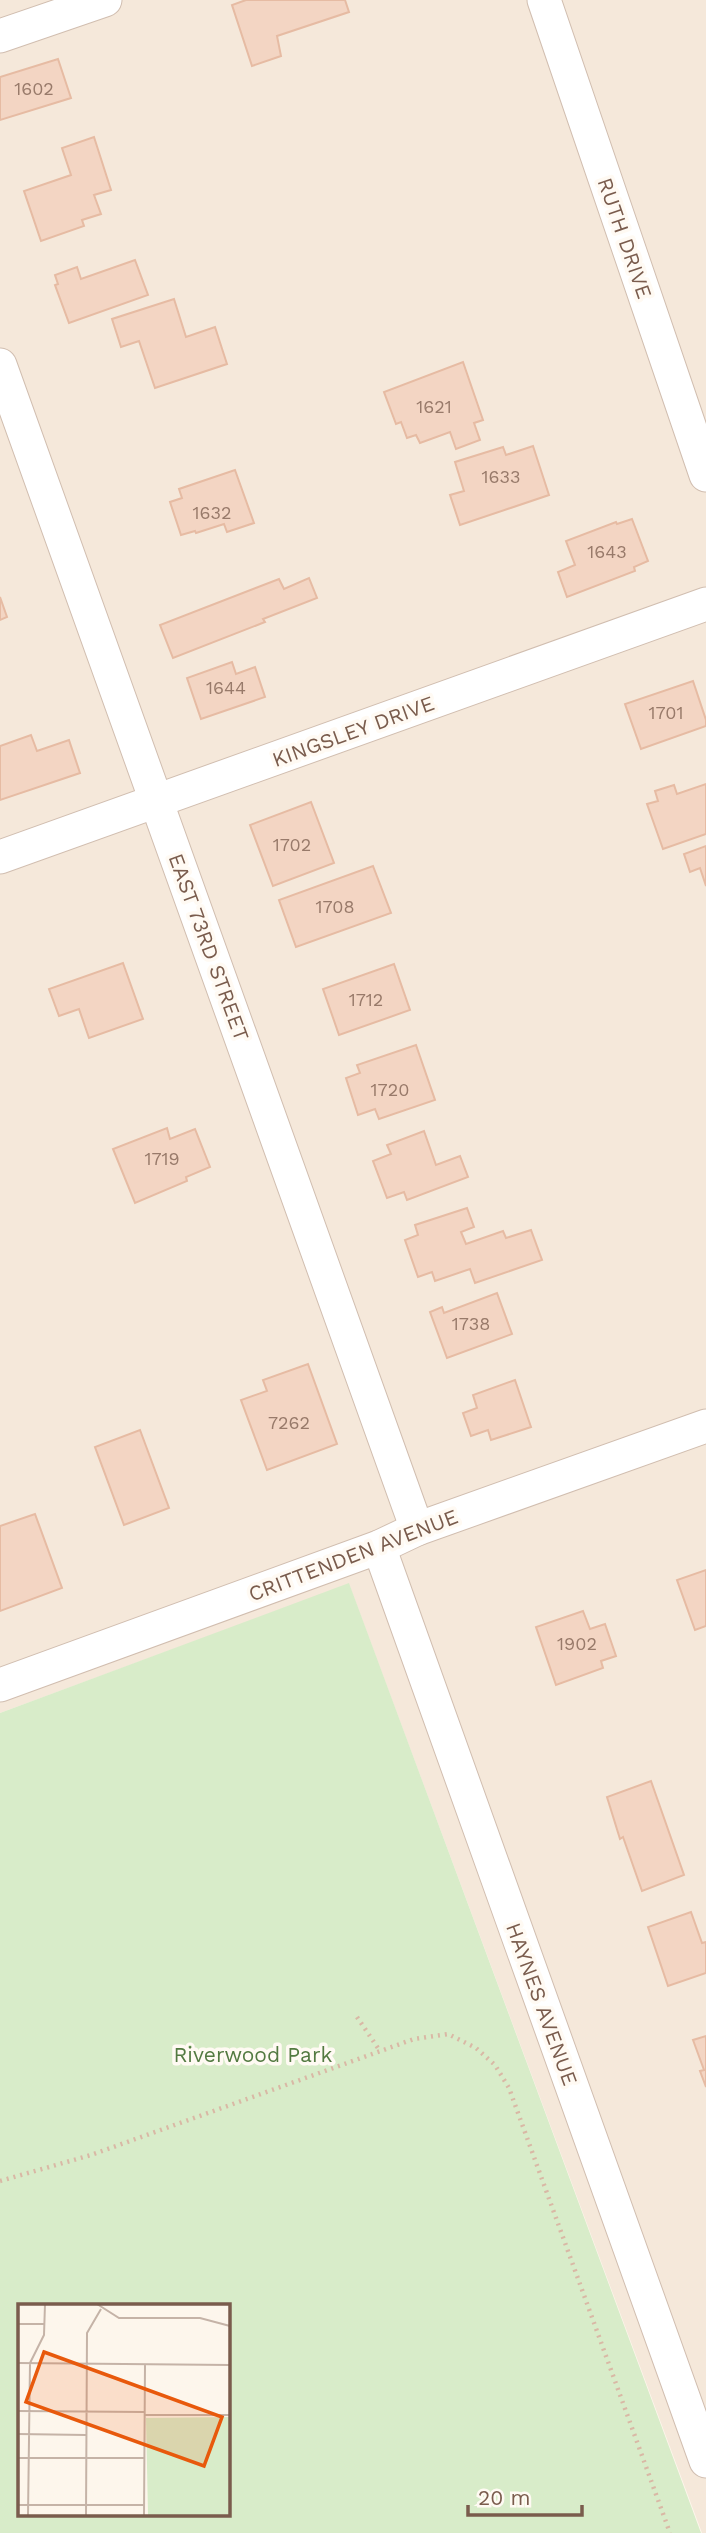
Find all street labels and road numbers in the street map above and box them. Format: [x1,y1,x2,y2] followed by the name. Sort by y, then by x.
[593,174,657,302] street label: RUTH DRIVE
[269,690,437,772] street label: KINGSLEY DRIVE
[163,850,255,1044] street label: EAST 73RD STREET
[245,1503,461,1607] street label: CRITTENDEN AVENUE
[501,1919,583,2089] street label: HAYNES AVENUE

